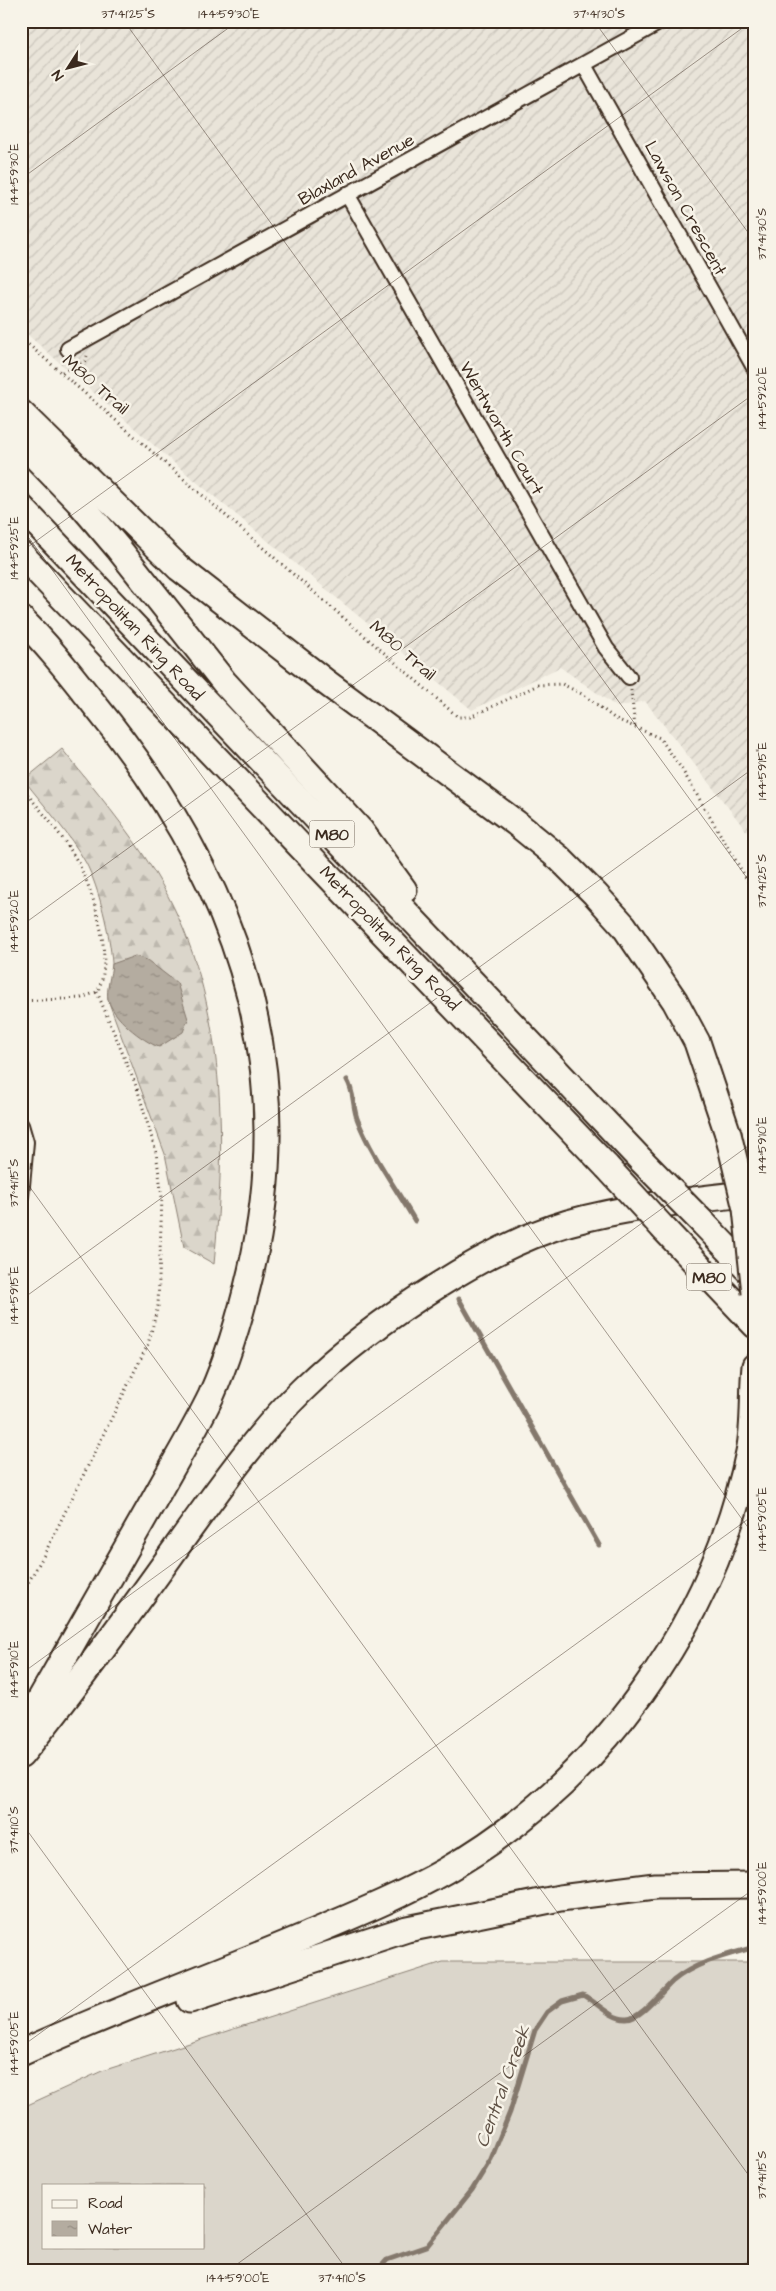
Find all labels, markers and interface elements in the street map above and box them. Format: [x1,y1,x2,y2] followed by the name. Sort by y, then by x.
[101,6,155,23] text: 37°41'25"S
[198,6,260,23] text: 144°59'30"E
[573,6,625,23] text: 37°41'30"S
[42,42,92,92] north arrow
[47,65,69,84] text: N
[294,127,419,212] street label: Blaxland Avenue
[638,136,733,281] street label: Lawson Crescent
[6,143,23,205] text: 144°59'30"E
[754,208,771,260] text: 37°41'30"S
[57,348,135,420] street label: M80 Trail
[453,357,550,500] street label: Wentworth Court
[754,367,771,429] text: 144°59'20"E
[6,516,23,580] text: 144°59'25"E
[59,548,209,707] street label: Metropolitan Ring Road
[364,614,442,686] street label: M80 Trail
[754,742,771,800] text: 144°59'15"E
[310,821,354,848] road number: M80
[754,854,771,908] text: 37°41'25"S
[313,860,466,1017] street label: Metropolitan Ring Road
[6,890,23,952] text: 144°59'20"E
[754,1117,771,1173] text: 144°59'10"E
[6,1159,23,1207] text: 37°41'15"S
[686,1264,732,1290] road number: M80
[6,1266,23,1324] text: 144°59'15"E
[754,1487,771,1551] text: 144°59'05"E
[6,1641,23,1697] text: 144°59'10"E
[6,1806,23,1854] text: 37°41'10"S
[754,1862,771,1924] text: 144°59'00"E
[6,2011,23,2075] text: 144°59'05"E
[469,2022,538,2151] water label: Central Creek
[754,2151,771,2199] text: 37°41'15"S
[42,2184,205,2248] legend
[88,2193,123,2214] text: Road
[88,2219,132,2240] text: Water
[207,2270,269,2287] text: 144°59'00"E
[318,2270,366,2287] text: 37°41'10"S

